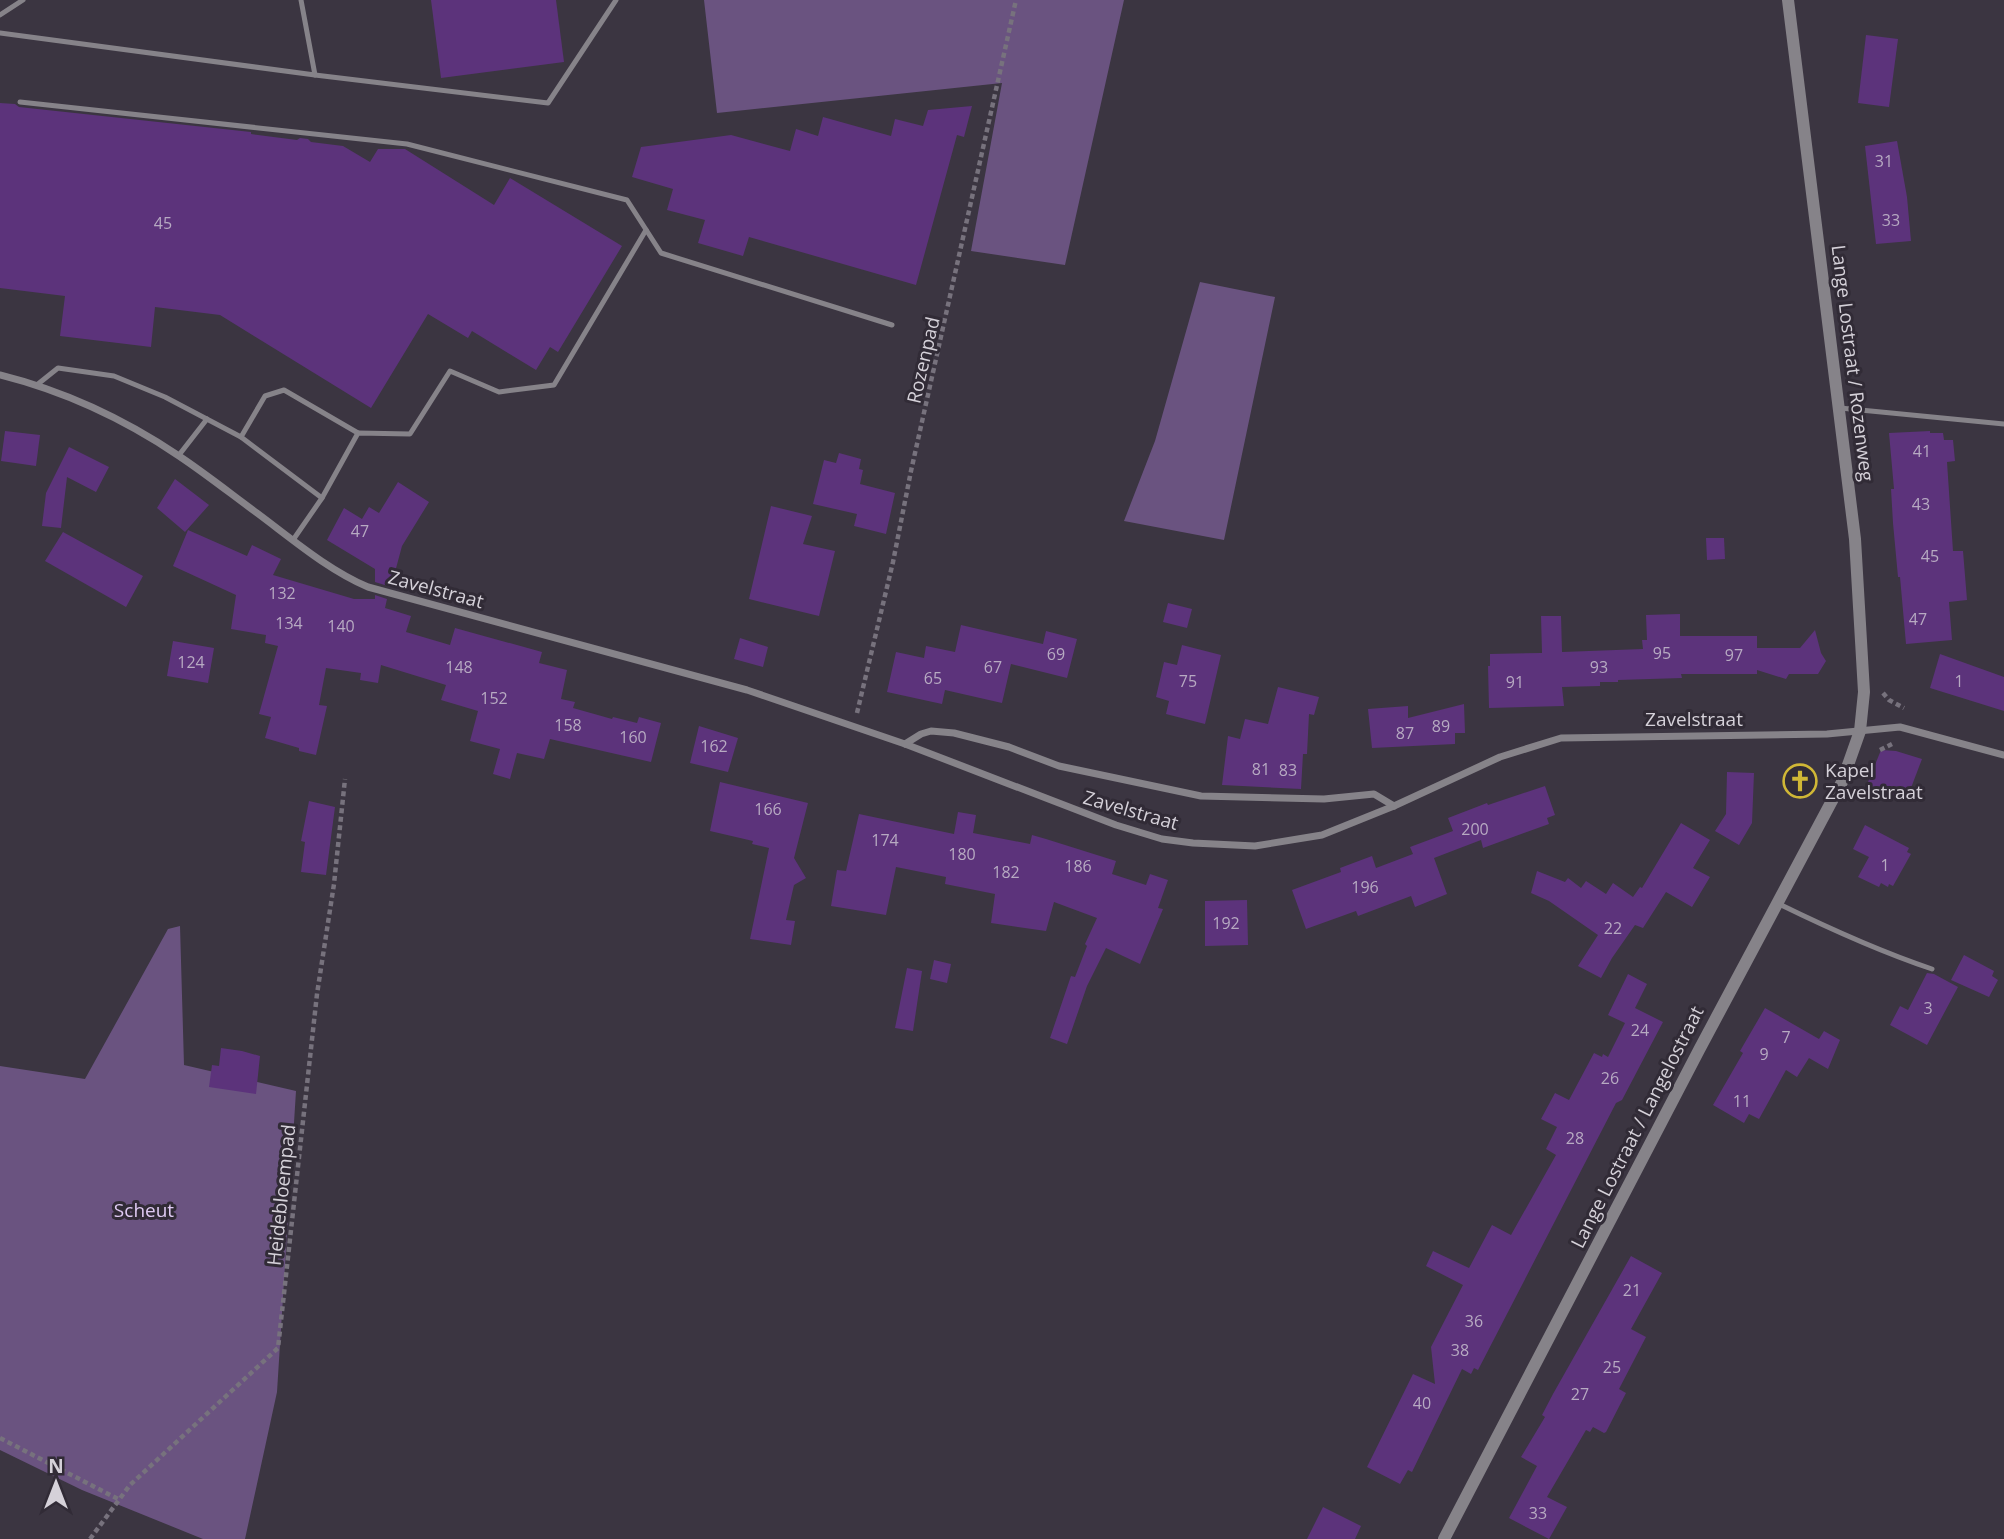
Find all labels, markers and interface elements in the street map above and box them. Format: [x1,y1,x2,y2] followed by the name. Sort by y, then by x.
[1875,150,1893,172] house number: 31
[1882,209,1900,231] house number: 33
[154,212,172,234] house number: 45
[1826,243,1880,483] street label: Lange Lostraat / Rozenweg
[900,314,946,406] street label: Rozenpad
[1913,440,1931,462] house number: 41
[1912,493,1930,515] house number: 43
[351,520,369,542] house number: 47
[1921,545,1939,567] house number: 45
[385,564,487,614] street label: Zavelstraat
[268,582,296,604] house number: 132
[1909,608,1927,630] house number: 47
[275,612,303,634] house number: 134
[327,615,355,637] house number: 140
[1653,642,1671,664] house number: 95
[1047,643,1065,665] house number: 69
[1725,644,1743,666] house number: 97
[177,651,205,673] house number: 124
[445,656,473,678] house number: 148
[984,656,1002,678] house number: 67
[1590,656,1608,678] house number: 93
[924,667,942,689] house number: 65
[1179,670,1197,692] house number: 75
[1954,670,1964,692] house number: 1
[1506,671,1524,693] house number: 91
[480,687,508,709] house number: 152
[1645,706,1743,732] street label: Zavelstraat
[554,714,582,736] house number: 158
[1432,715,1450,737] house number: 89
[1396,722,1414,744] house number: 87
[619,726,647,748] house number: 160
[700,735,728,757] house number: 162
[1825,757,1923,805] place label: Kapel Zavelstraat
[1252,758,1270,780] house number: 81
[1279,759,1297,781] house number: 83
[1781,762,1819,800] church icon: Kapel Zavelstraat
[1080,784,1182,836] street label: Zavelstraat
[754,798,782,820] house number: 166
[1461,818,1489,840] house number: 200
[871,829,899,851] house number: 174
[948,843,976,865] house number: 180
[1880,854,1890,876] house number: 1
[1064,855,1092,877] house number: 186
[992,861,1020,883] house number: 182
[1351,876,1379,898] house number: 196
[1212,912,1240,934] house number: 192
[1604,917,1622,939] house number: 22
[1923,997,1933,1019] house number: 3
[1564,1001,1710,1253] street label: Lange Lostraat / Langelostraat
[1631,1019,1649,1041] house number: 24
[1781,1026,1791,1048] house number: 7
[1759,1043,1769,1065] house number: 9
[1601,1067,1619,1089] house number: 26
[1733,1090,1751,1112] house number: 11
[261,1123,301,1267] street label: Heidebloempad
[1566,1127,1584,1149] house number: 28
[114,1197,174,1223] park label: Scheut
[1623,1279,1641,1301] house number: 21
[1465,1310,1483,1332] house number: 36
[1451,1339,1469,1361] house number: 38
[1603,1356,1621,1378] house number: 25
[1571,1383,1589,1405] house number: 27
[1413,1392,1431,1414] house number: 40
[21,1448,91,1518] north arrow
[48,1453,64,1479] text: N
[1529,1502,1547,1524] house number: 33

